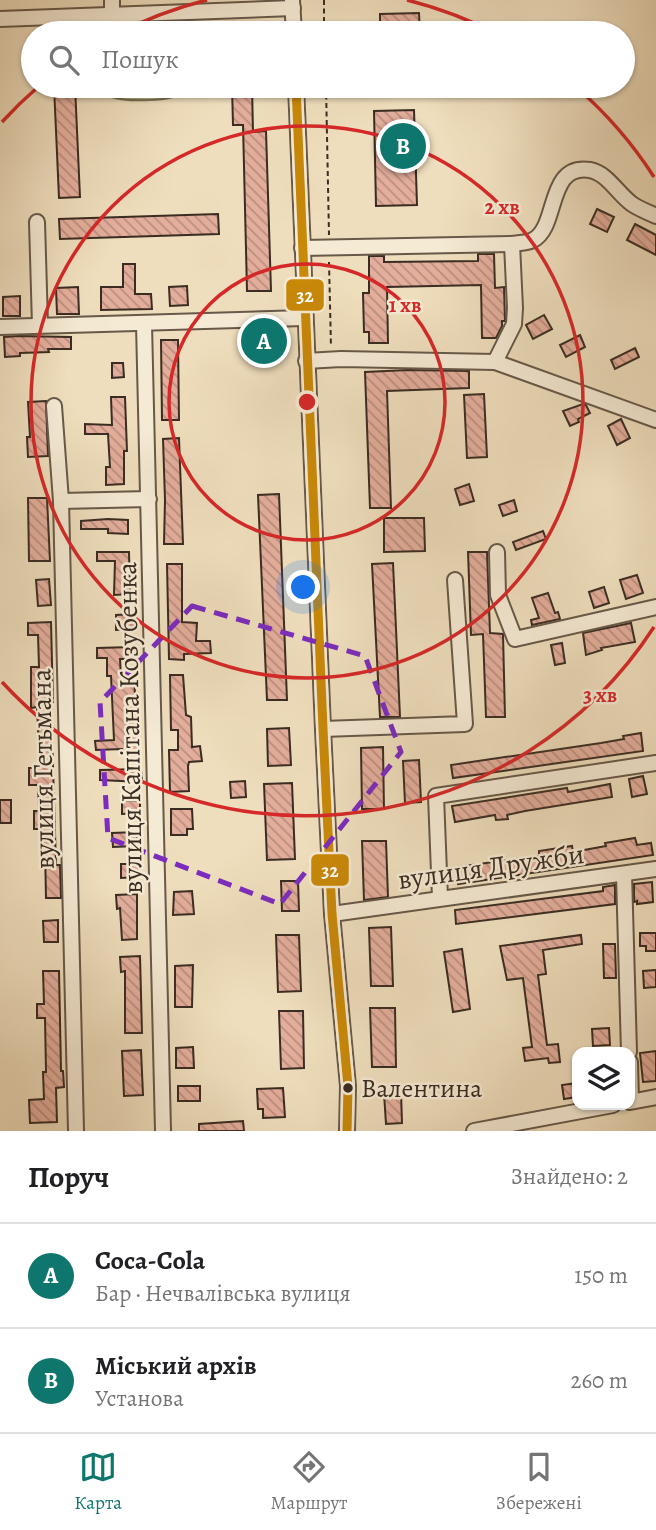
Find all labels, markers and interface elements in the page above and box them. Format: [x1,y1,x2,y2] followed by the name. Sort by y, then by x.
[21,21,635,98] search box
[45,41,83,79] icon: search
[101,42,179,77] text: Пошук
[380,120,426,172] pin: B
[484,193,520,221] text: 2 хв
[285,278,325,312] line badge: 32
[296,283,314,309] text: 32
[389,291,421,319] text: 1 хв
[241,315,287,367] pin: A
[295,390,319,414] centre of rings
[108,562,152,894] street label: вулиця Капітана Козубенка
[286,570,320,604] your location
[22,668,64,870] street label: вулиця Гетьмана
[583,681,617,709] text: 3 хв
[395,835,587,899] street label: вулиця Дружби
[310,853,350,887] line badge: 32
[321,858,339,884] text: 32
[572,1047,635,1110] map controls
[572,1047,635,1110] button: layers
[361,1071,482,1106] place label: Валентина
[341,1081,355,1095] marker: Валентина
[28,1157,109,1197] text: Поруч
[511,1161,628,1192] text: Знайдено: 2
[95,1243,205,1278] text: Coca-Cola
[44,1260,58,1291] text: A
[574,1260,628,1291] text: 150 m
[95,1278,351,1309] text: Бар · Нечвалівська вулиця
[95,1348,257,1383] text: Міський архів
[44,1365,58,1396] text: B
[570,1365,628,1396] text: 260 m
[95,1383,184,1414] text: Установа
[74,1448,122,1516] tab: Карта
[271,1448,347,1516] tab: Маршрут
[496,1448,582,1516] tab: Збережені

